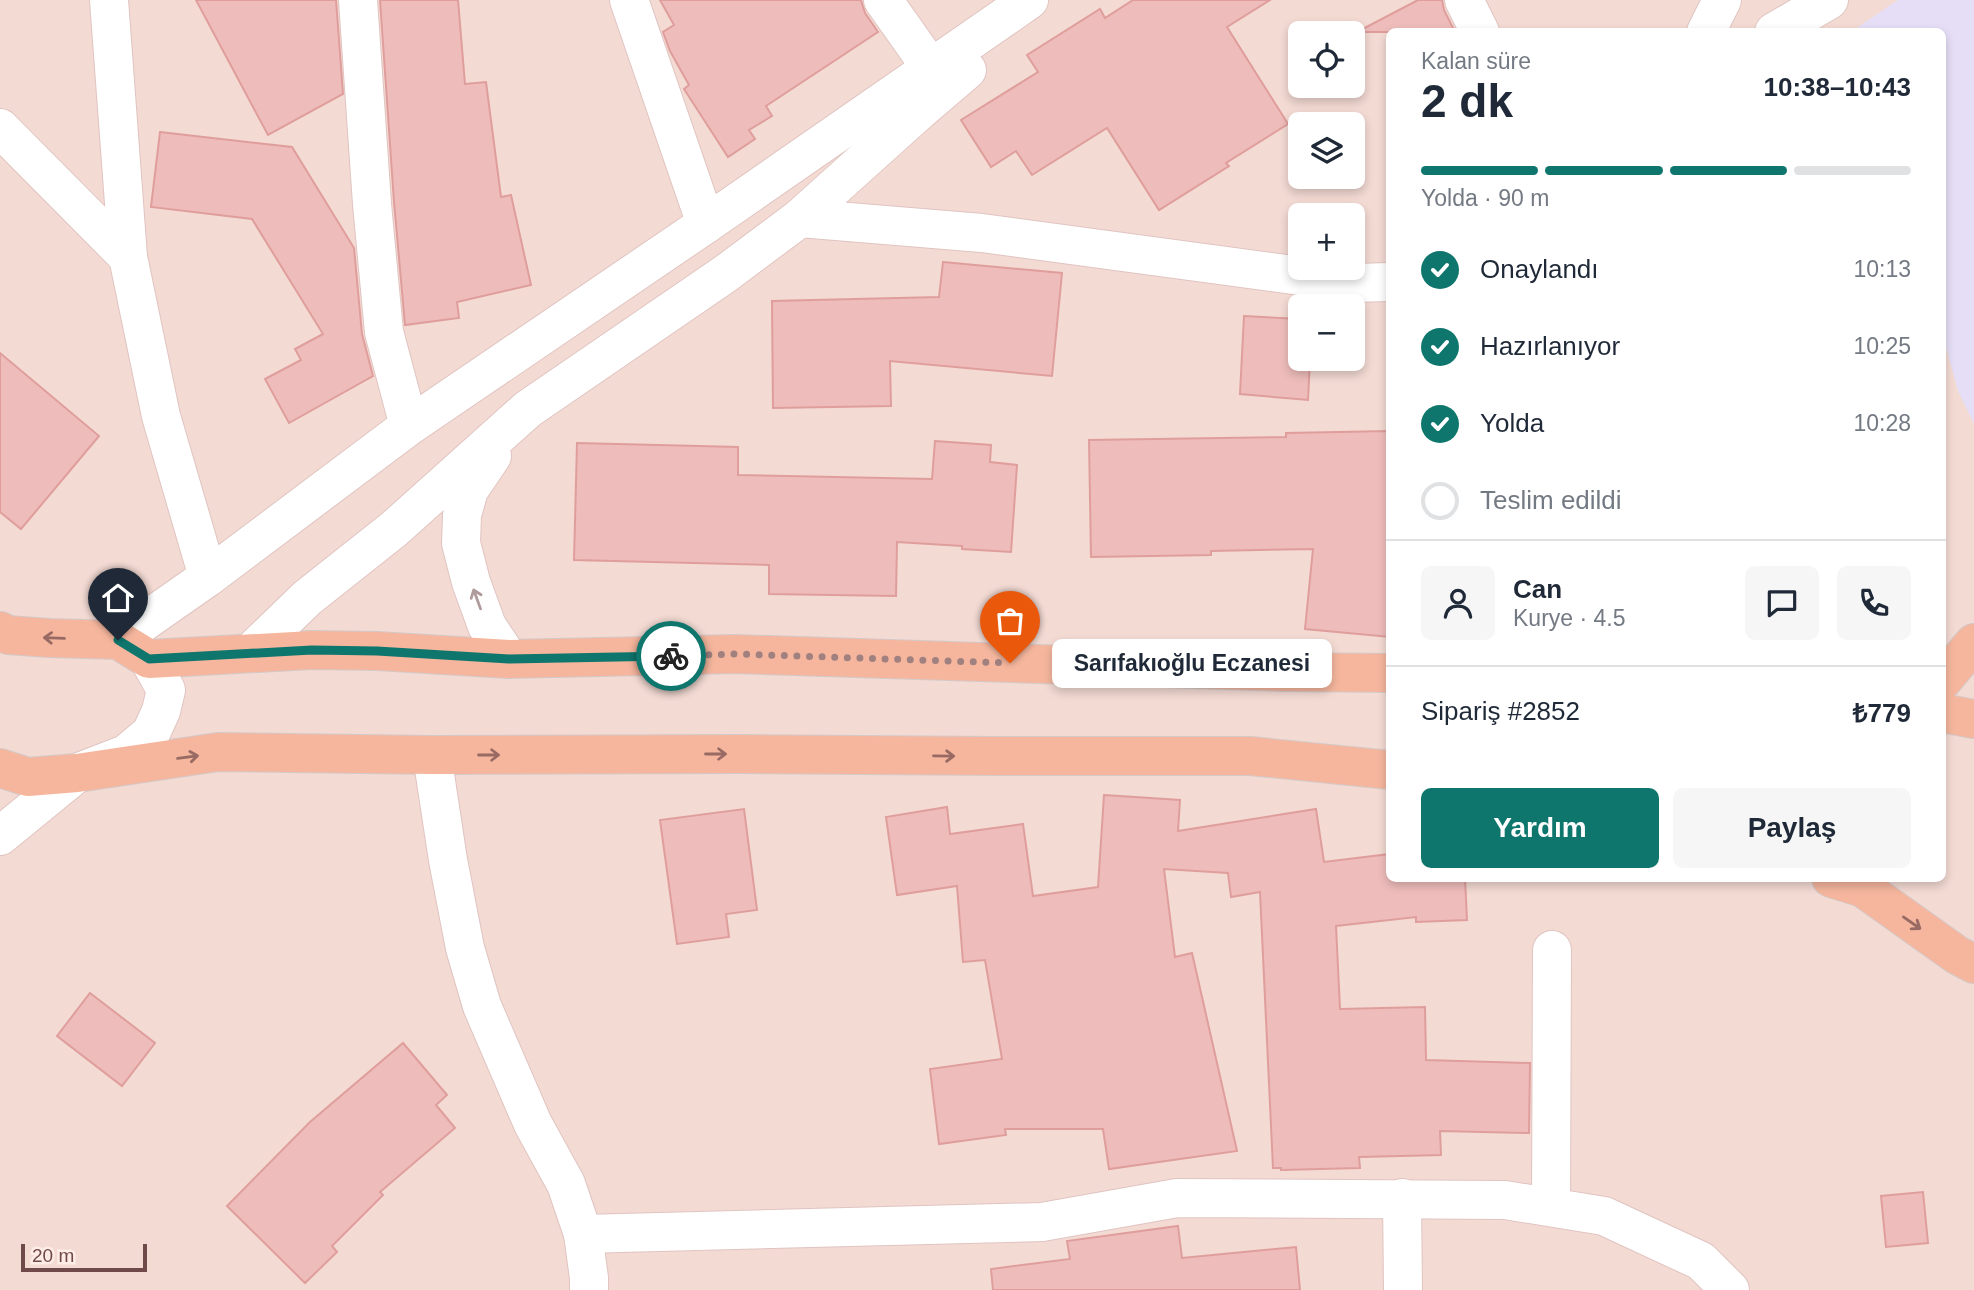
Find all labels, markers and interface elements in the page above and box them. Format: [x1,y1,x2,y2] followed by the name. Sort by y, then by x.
[1288,21,1365,371] map controls
[1288,21,1365,98] button: locate
[1421,48,1531,74] text: Kalan süre
[1764,72,1911,102] text: 10:38–10:43
[1421,75,1513,127] text: 2 dk
[1288,112,1365,189] button: layers
[1421,185,1549,211] text: Yolda · 90 m
[1288,203,1365,280] button: +
[1421,251,1459,289] icon: check
[1480,254,1599,284] text: Onaylandı
[1853,256,1911,282] text: 10:13
[1288,294,1365,371] button: −
[1421,328,1459,366] icon: check
[1480,331,1620,361] text: Hazırlanıyor
[1853,333,1911,359] text: 10:25
[1421,405,1459,443] icon: check
[1480,408,1544,438] text: Yolda
[1853,410,1911,436] text: 10:28
[1480,485,1622,515] text: Teslim edildi
[1421,566,1495,640] button: person
[1745,566,1819,640] button: chat
[1837,566,1911,640] button: phone
[88,568,148,640] pin
[1513,574,1562,604] text: Can
[99,579,137,617] icon: home
[470,589,482,611] one-way arrow
[980,591,1040,663] pin
[991,602,1029,640] icon: bag
[1513,605,1626,631] text: Kurye · 4.5
[636,621,706,691] courier
[42,632,65,645] one-way arrow
[652,637,690,675] icon: bike
[1052,638,1332,688] callout: Sarıfakıoğlu Eczanesi
[1074,650,1310,676] text: Sarıfakıoğlu Eczanesi
[1421,696,1580,726] text: Sipariş #2852
[1853,698,1911,728] text: ₺779
[705,747,728,761] one-way arrow
[477,748,500,762] one-way arrow
[932,749,955,763] one-way arrow
[176,750,199,763] one-way arrow
[1421,788,1659,868] button: Yardım
[1673,788,1911,868] button: Paylaş
[1902,916,1921,930] one-way arrow
[21,1241,147,1273] scale bar
[32,1245,74,1266] text: 20 m

